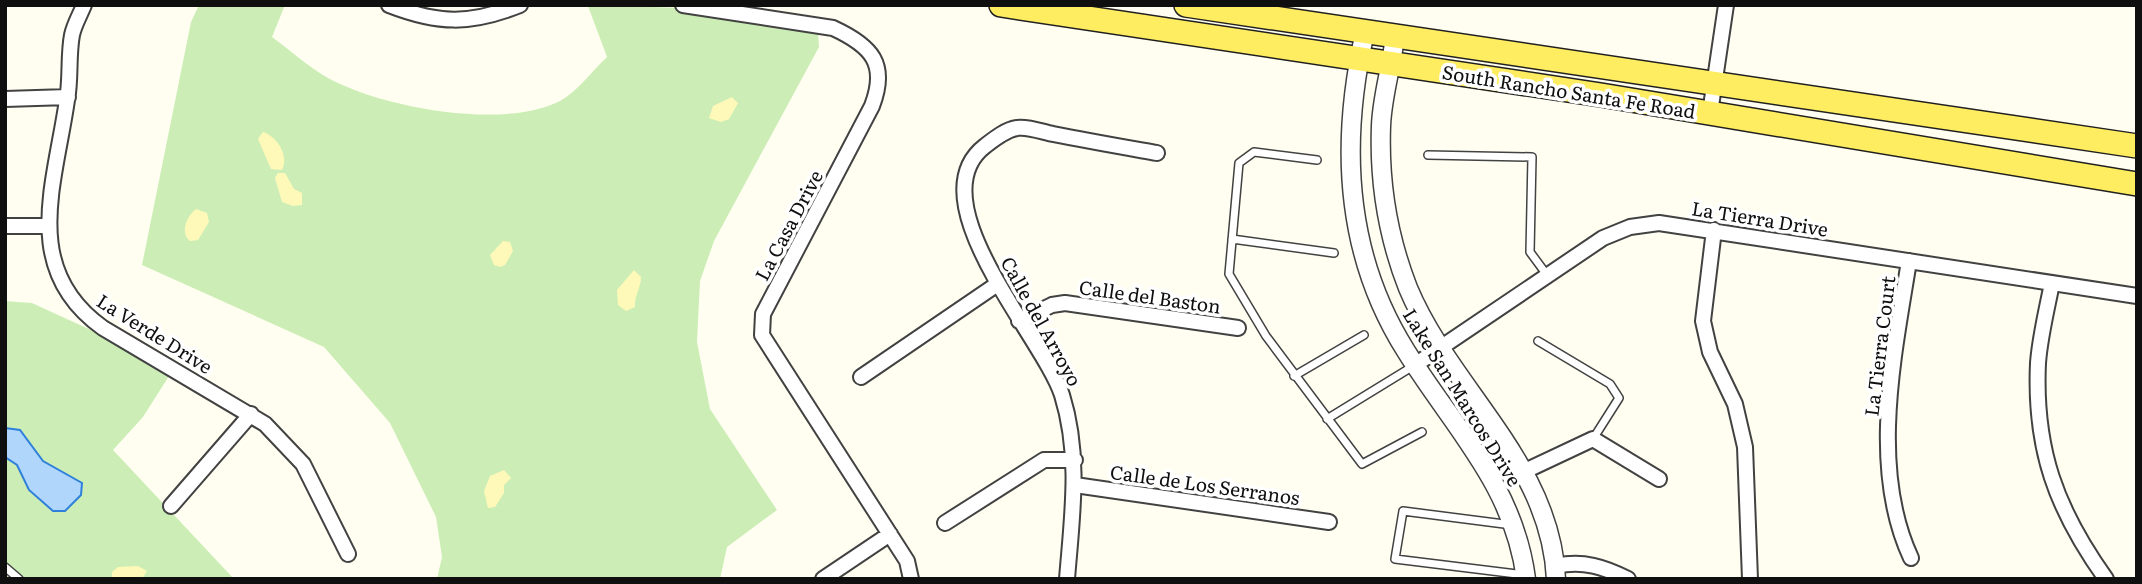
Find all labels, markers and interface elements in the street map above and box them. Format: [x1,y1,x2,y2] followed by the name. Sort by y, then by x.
[1440,57,1698,125] street label: South Rancho Santa Fe Road
[747,165,829,285] street label: La Casa Drive
[1690,193,1830,243] street label: La Tierra Drive
[995,251,1089,391] street label: Calle del Arroyo
[1077,272,1223,320] street label: Calle del Baston
[1857,274,1902,418] street label: La Tierra Court
[92,286,218,380] street label: La Verde Drive
[1397,303,1529,491] street label: Lake San Marcos Drive
[1109,457,1302,511] street label: Calle de Los Serranos

